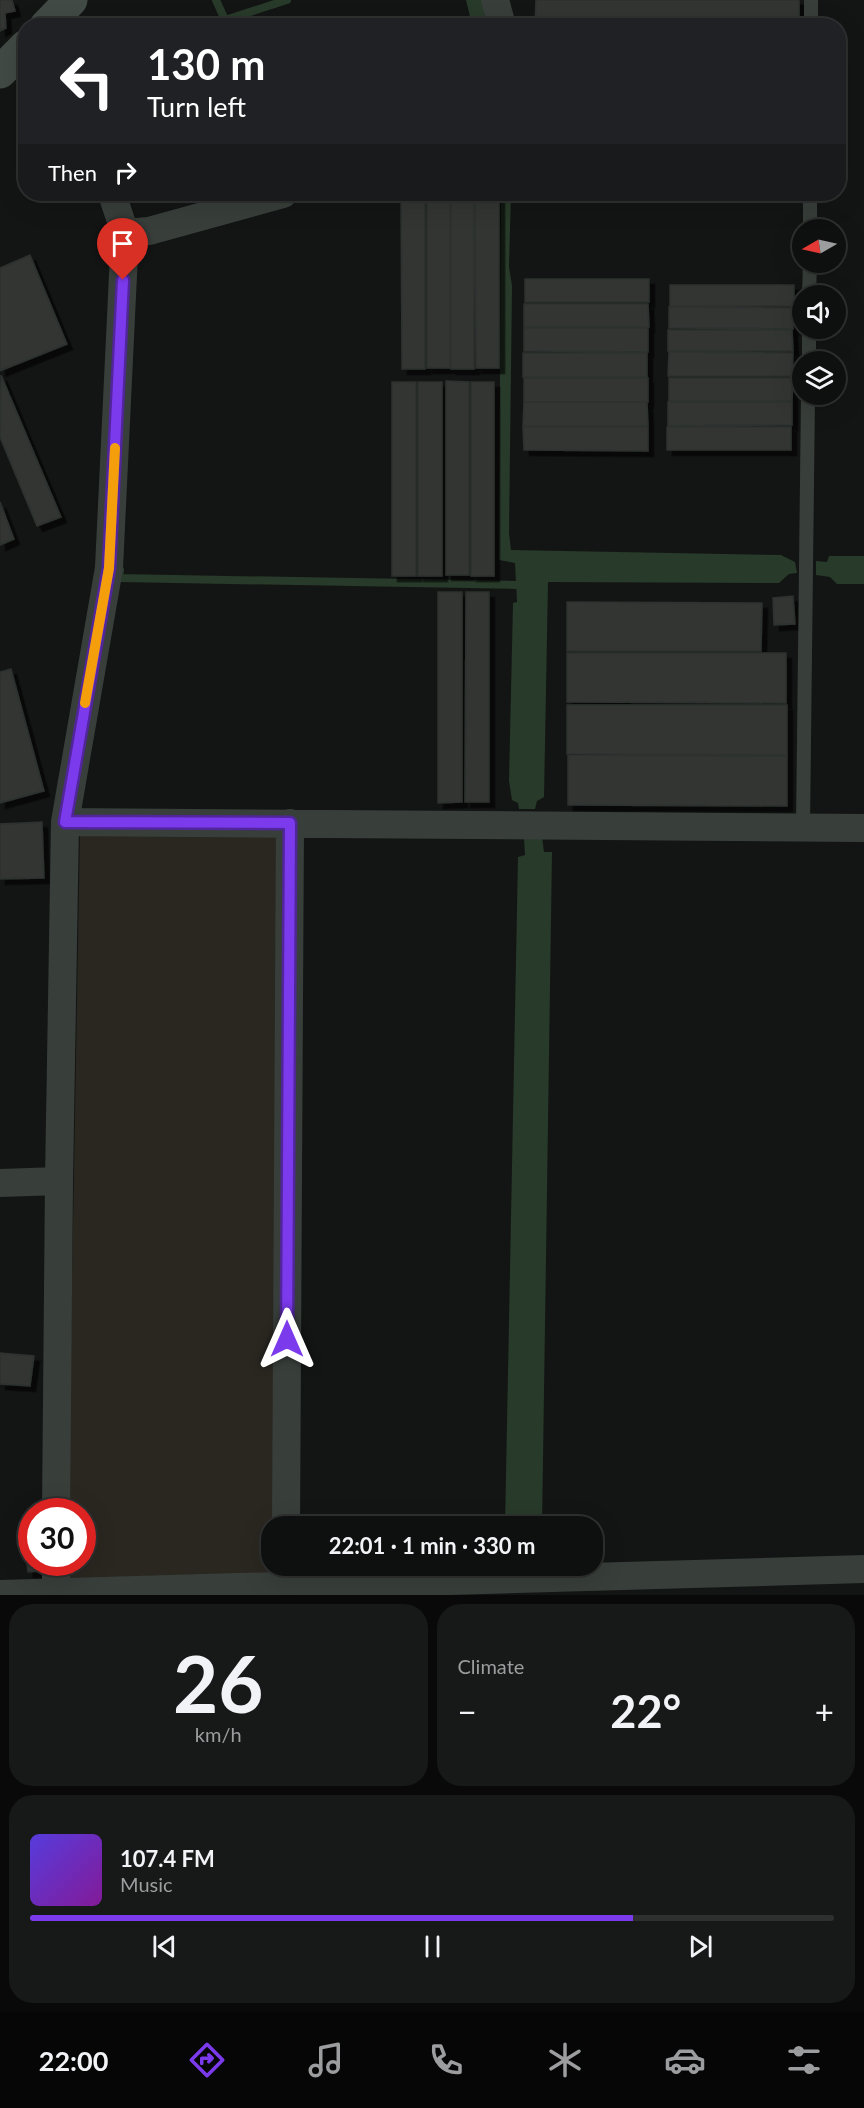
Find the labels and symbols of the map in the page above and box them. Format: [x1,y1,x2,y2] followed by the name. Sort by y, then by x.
[97,218,148,280] pin
[792,219,846,273] north arrow
[255,1307,319,1371] position arrow
[18,1498,96,1576] speed limit sign: 30

